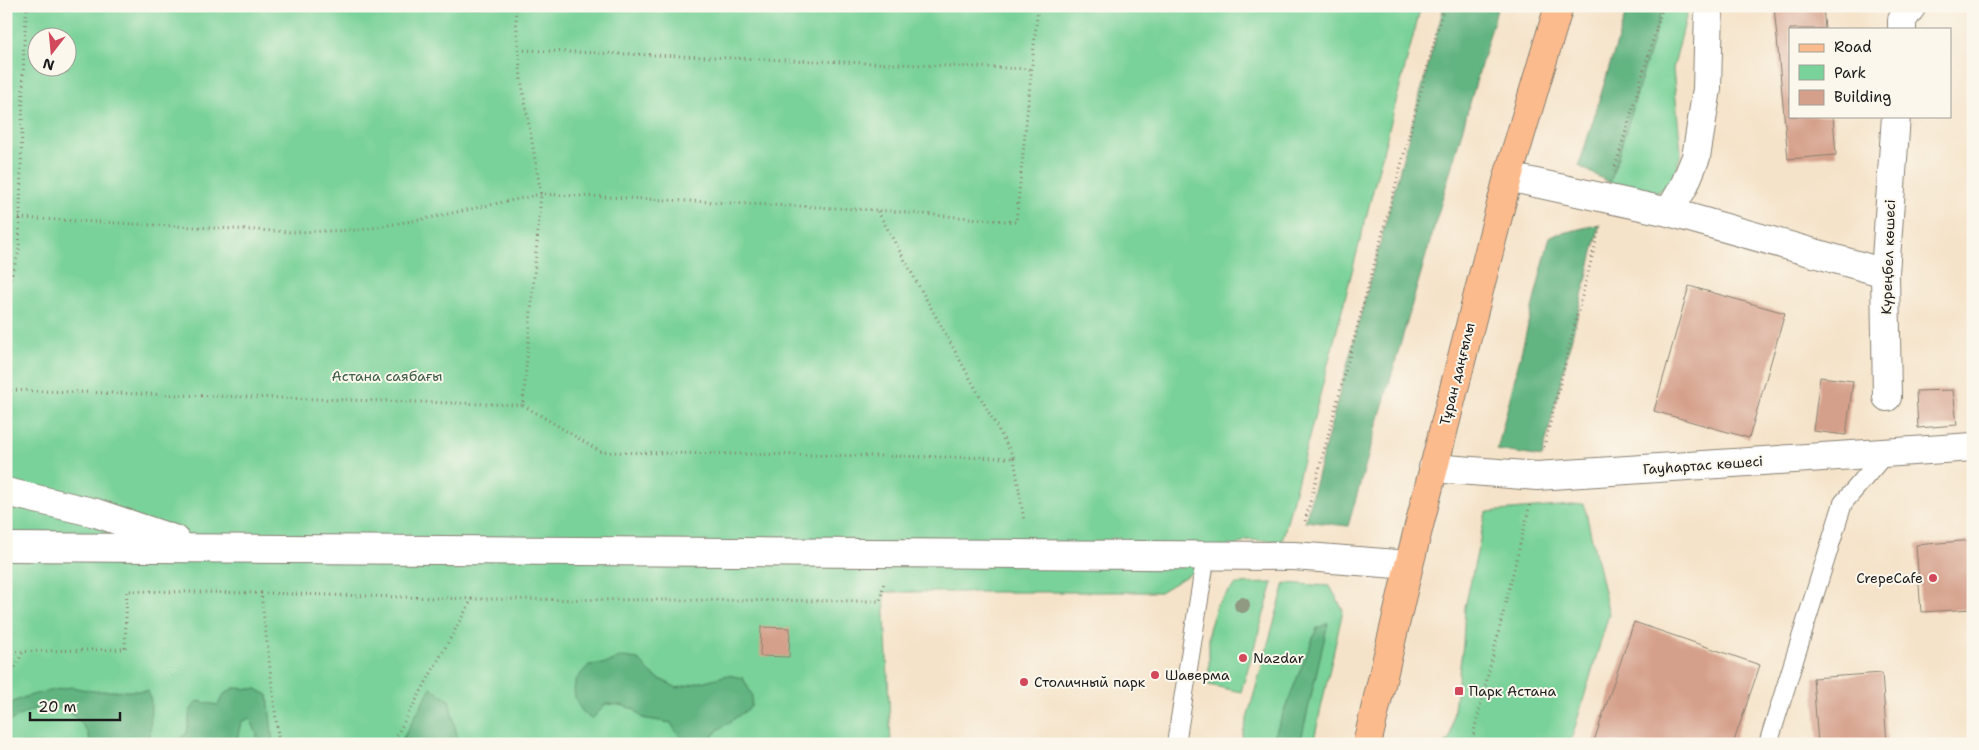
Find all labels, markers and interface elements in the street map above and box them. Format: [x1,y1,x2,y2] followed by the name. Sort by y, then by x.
[28,28,78,78] north arrow
[1789,28,1952,118] legend
[1834,37,1872,57] text: Road
[41,54,56,75] text: N
[1834,63,1866,83] text: Park
[1834,87,1891,107] text: Building
[1877,199,1899,315] street label: Күреңбел көшесі
[1436,321,1478,427] street label: Тұран даңғылы
[332,367,442,385] park label: Астана саябағы
[1642,452,1764,478] street label: Гауhартас көшесі
[1856,569,1923,587] place label: CrepeCafe
[1927,572,1939,584] marker: CrepeCafe
[1253,649,1305,667] place label: Nazdar
[1237,652,1249,664] marker: Nazdar
[1165,666,1230,684] place label: Шаверма
[1149,669,1161,681] marker: Шаверма
[1034,673,1146,691] place label: Столичный парк
[1018,676,1030,688] marker: Столичный парк
[1469,682,1556,700] place label: Парк Астана
[1453,685,1465,697] marker: Парк Астана
[30,690,120,722] scale bar
[38,697,77,717] text: 20 m

